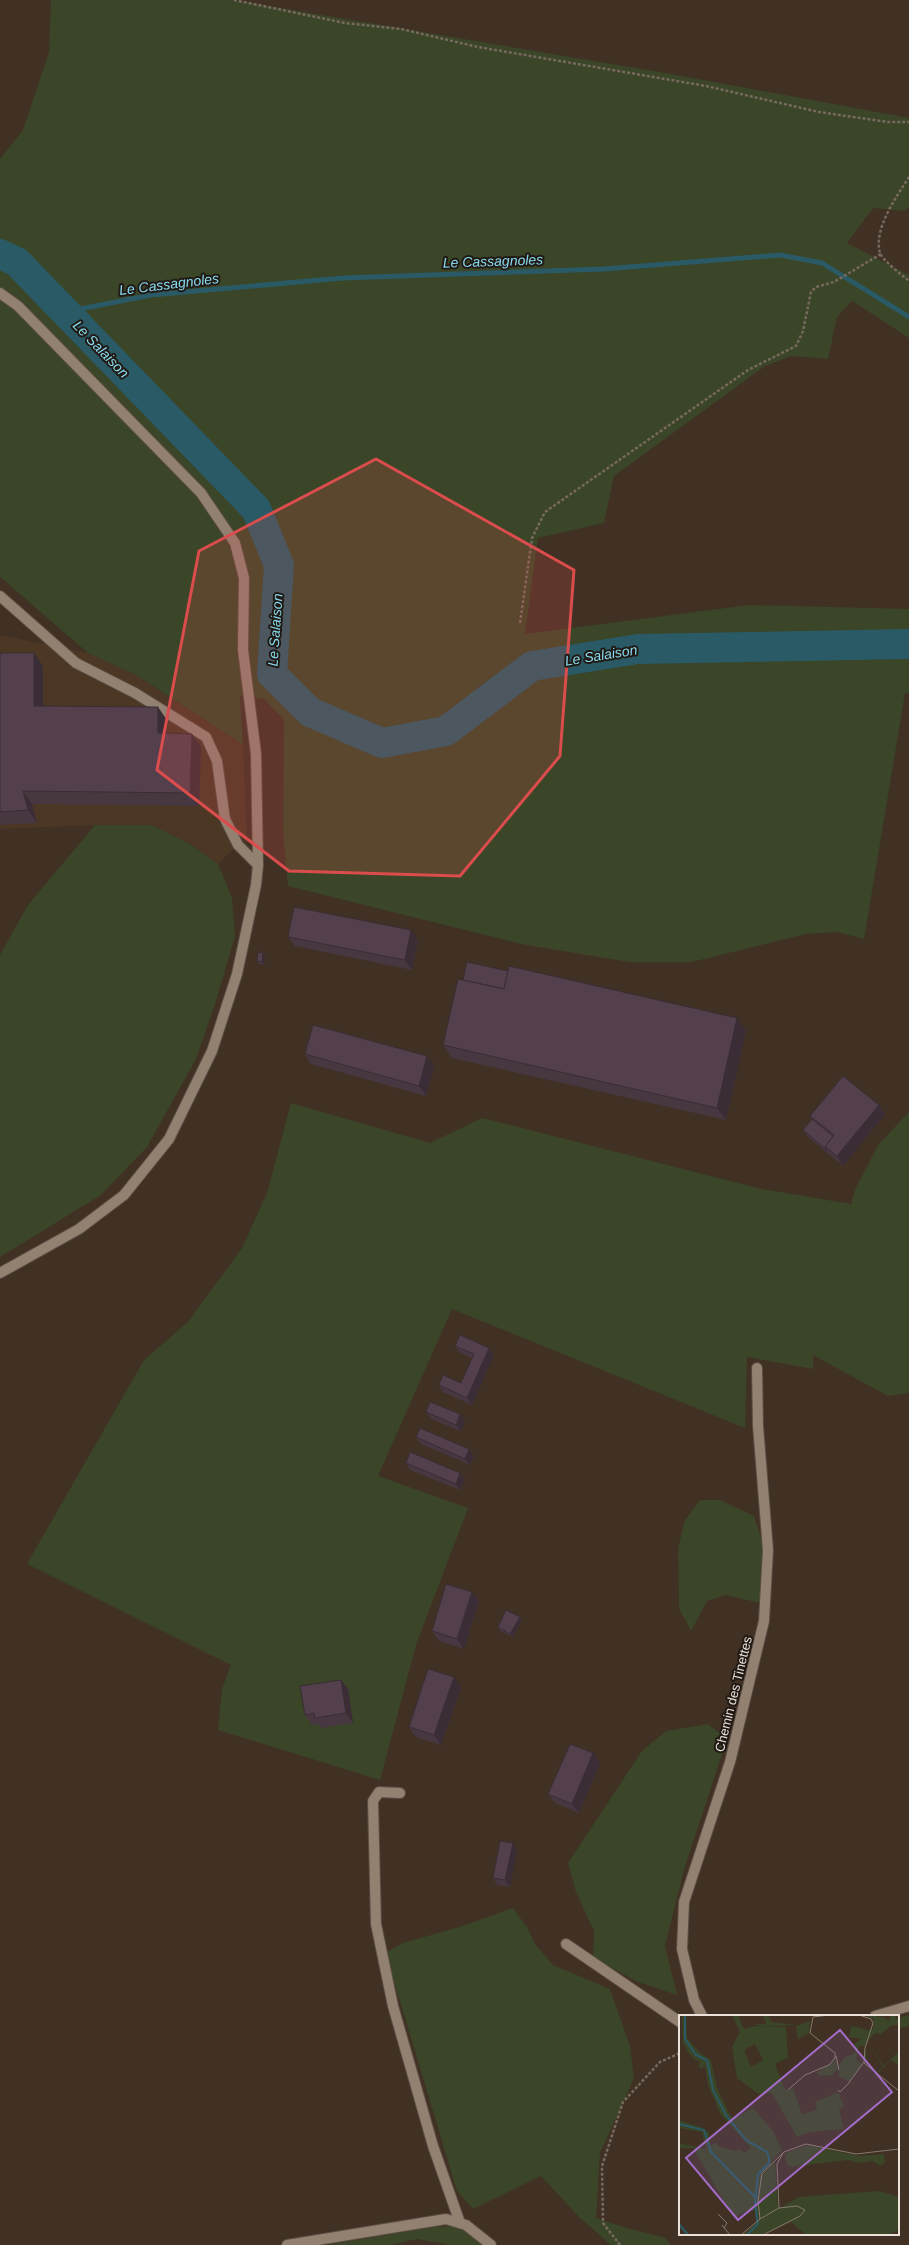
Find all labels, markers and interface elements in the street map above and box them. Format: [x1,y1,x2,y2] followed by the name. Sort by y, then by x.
[443,251,543,271] water label: Le Cassagnoles
[118,270,220,298] water label: Le Cassagnoles
[70,317,132,381] water label: Le Salaison
[264,593,286,667] water label: Le Salaison
[564,641,639,669] water label: Le Salaison
[712,1634,755,1753] street label: Chemin des Tinettes
[679,2015,899,2235] inset map

